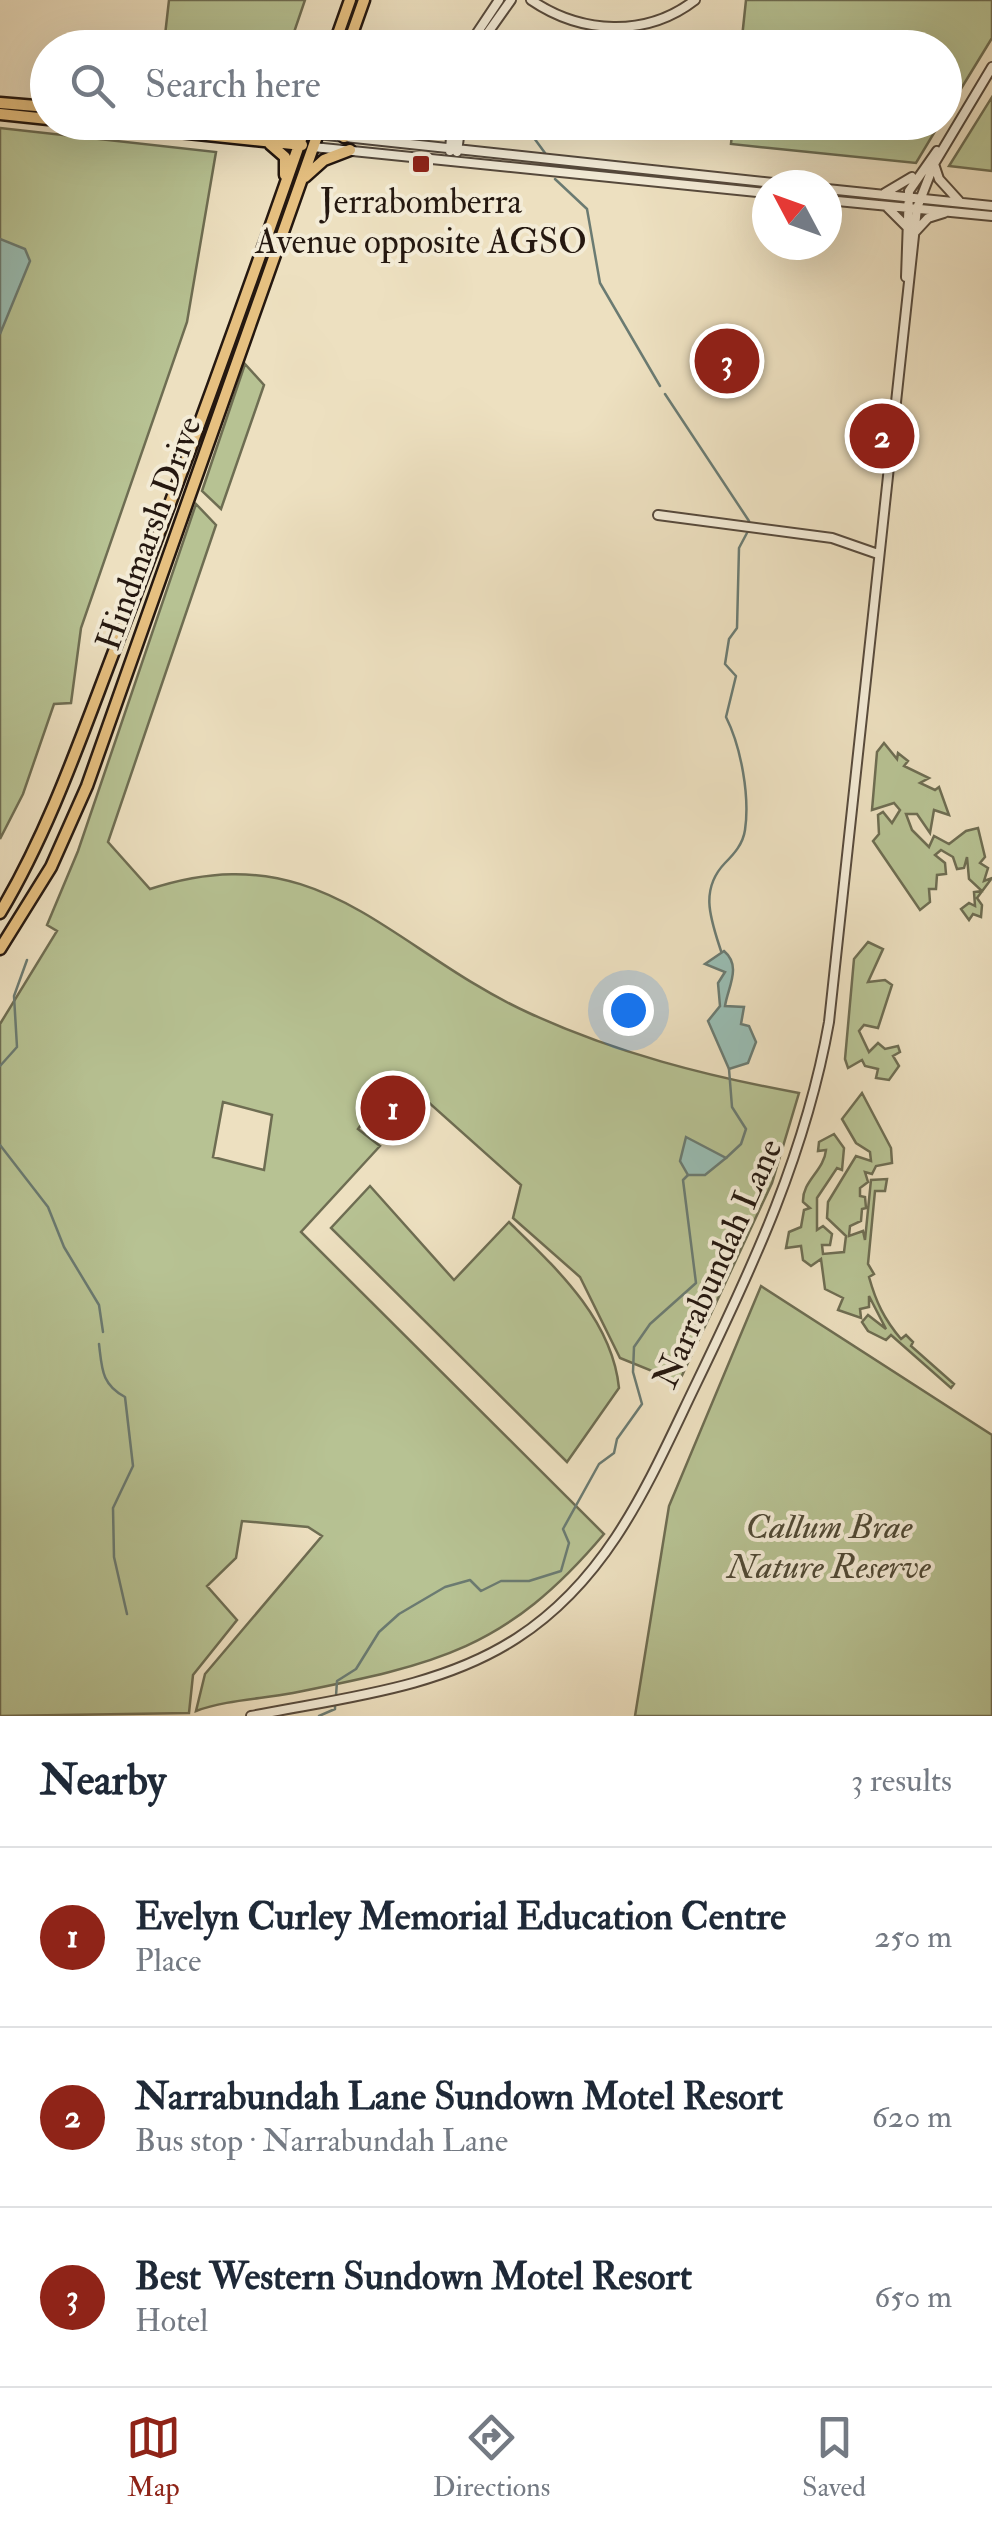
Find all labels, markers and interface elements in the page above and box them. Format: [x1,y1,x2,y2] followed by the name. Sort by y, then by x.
[30,30,962,140] search box
[65,58,120,113] icon: search
[145,61,321,109] text: Search here
[410,153,432,175] marker: Jerrabomberra Avenue opposite AGSO
[752,170,842,260] north arrow
[254,180,587,264] place label: Jerrabomberra Avenue opposite AGSO
[694,324,760,398] pin: 3
[850,398,914,474] pin: 2
[86,410,212,656] street label: Hindmarsh Drive
[603,985,654,1036] your location
[360,1070,426,1146] pin: 1
[643,1132,793,1395] street label: Narrabundah Lane
[725,1505,931,1589] park label: Callum Brae Nature Reserve
[40,1755,166,1807] text: Nearby
[851,1761,952,1801] text: 3 results
[135,1893,786,1941] text: Evelyn Curley Memorial Education Centre
[67,1917,78,1957] text: 1
[874,1917,952,1957] text: 250 m
[135,1941,201,1981] text: Place
[135,2073,783,2121] text: Narrabundah Lane Sundown Motel Resort
[64,2097,81,2137] text: 2
[872,2097,952,2137] text: 620 m
[135,2121,508,2161] text: Bus stop · Narrabundah Lane
[135,2253,692,2301] text: Best Western Sundown Motel Resort
[66,2277,79,2317] text: 3
[874,2277,952,2317] text: 650 m
[135,2301,208,2341] text: Hotel
[126,2410,181,2505] tab: Map
[433,2410,550,2505] tab: Directions
[802,2410,866,2505] tab: Saved

